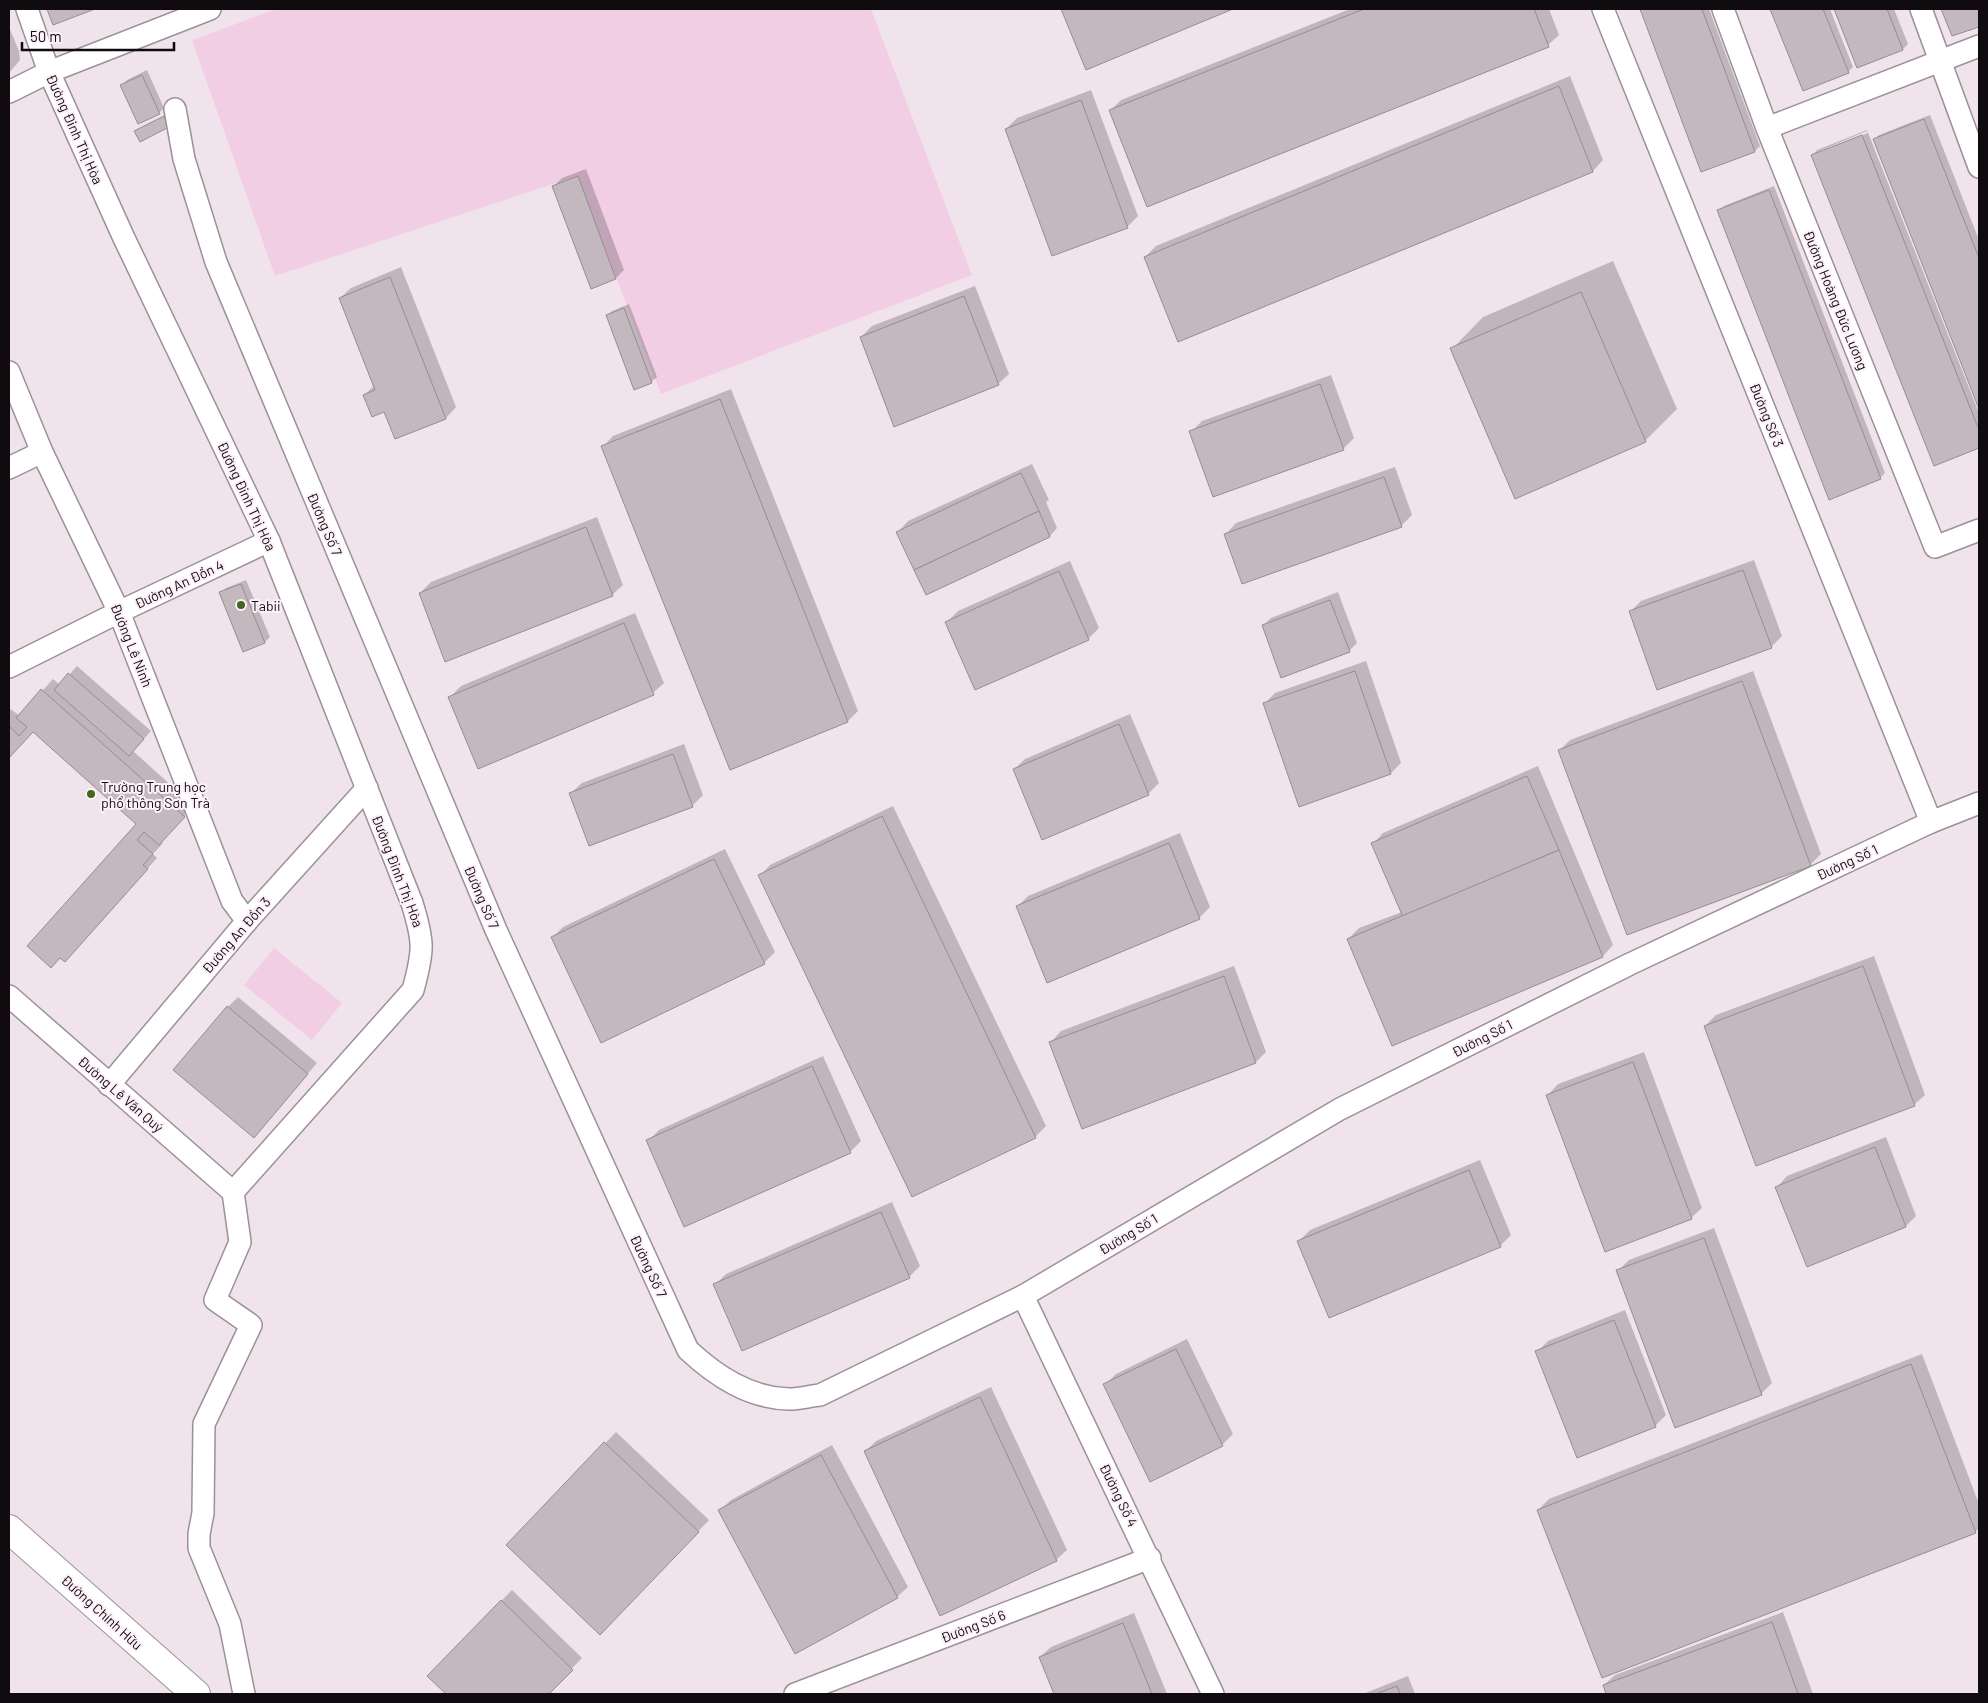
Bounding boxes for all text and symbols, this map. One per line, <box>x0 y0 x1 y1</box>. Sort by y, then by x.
scale bar <box>22 20 175 52</box>
text: 50 m <box>30 27 62 45</box>
street label: Đường Đinh Thị Hòa <box>43 71 107 187</box>
street label: Đường Hoàng Đức Lương <box>1800 228 1872 372</box>
street label: Đường Số 3 <box>1746 380 1788 450</box>
street label: Đường Đinh Thị Hòa <box>214 438 280 554</box>
street label: Đường Số 7 <box>304 490 346 559</box>
street label: Đường An Đồn 4 <box>132 556 226 612</box>
place label: Tabii <box>251 597 281 614</box>
marker: Tabii <box>235 599 247 611</box>
street label: Đường Lê Ninh <box>108 601 156 689</box>
place label: Trường Trung học phổ thông Sơn Trà <box>101 778 210 811</box>
marker: Trường Trung học phổ thông Sơn Trà <box>85 788 97 800</box>
street label: Đường Đinh Thị Hòa <box>369 812 427 930</box>
street label: Đường Số 1 <box>1814 840 1880 884</box>
street label: Đường Số 7 <box>461 863 503 932</box>
street label: Đường An Đồn 3 <box>198 893 274 977</box>
street label: Đường Số 1 <box>1449 1016 1515 1060</box>
street label: Đường Lê Văn Quý <box>75 1052 168 1136</box>
street label: Đường Số 1 <box>1095 1210 1161 1258</box>
street label: Đường Số 7 <box>627 1232 671 1300</box>
street label: Đường Số 4 <box>1096 1461 1142 1529</box>
street label: Đường Chính Hữu <box>58 1571 146 1653</box>
street label: Đường Số 6 <box>938 1606 1008 1646</box>

